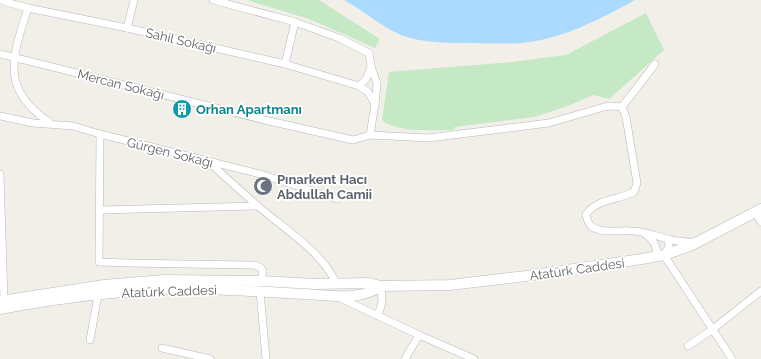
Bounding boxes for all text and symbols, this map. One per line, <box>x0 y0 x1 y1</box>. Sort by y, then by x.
street label: Sahil Sokağı <box>144 25 218 56</box>
street label: Mercan Sokağı <box>76 66 166 103</box>
building icon: Orhan Apartmanı <box>171 98 193 120</box>
place label: Orhan Apartmanı <box>196 102 302 117</box>
street label: Gürgen Sokağı <box>125 135 215 170</box>
place label: Pınarkent Hacı Abdullah Camii <box>277 172 372 202</box>
mosque icon: Pınarkent Hacı Abdullah Camii <box>252 175 274 197</box>
street label: Atatürk Caddesi <box>529 255 625 284</box>
street label: Atatürk Caddesi <box>121 282 217 301</box>

